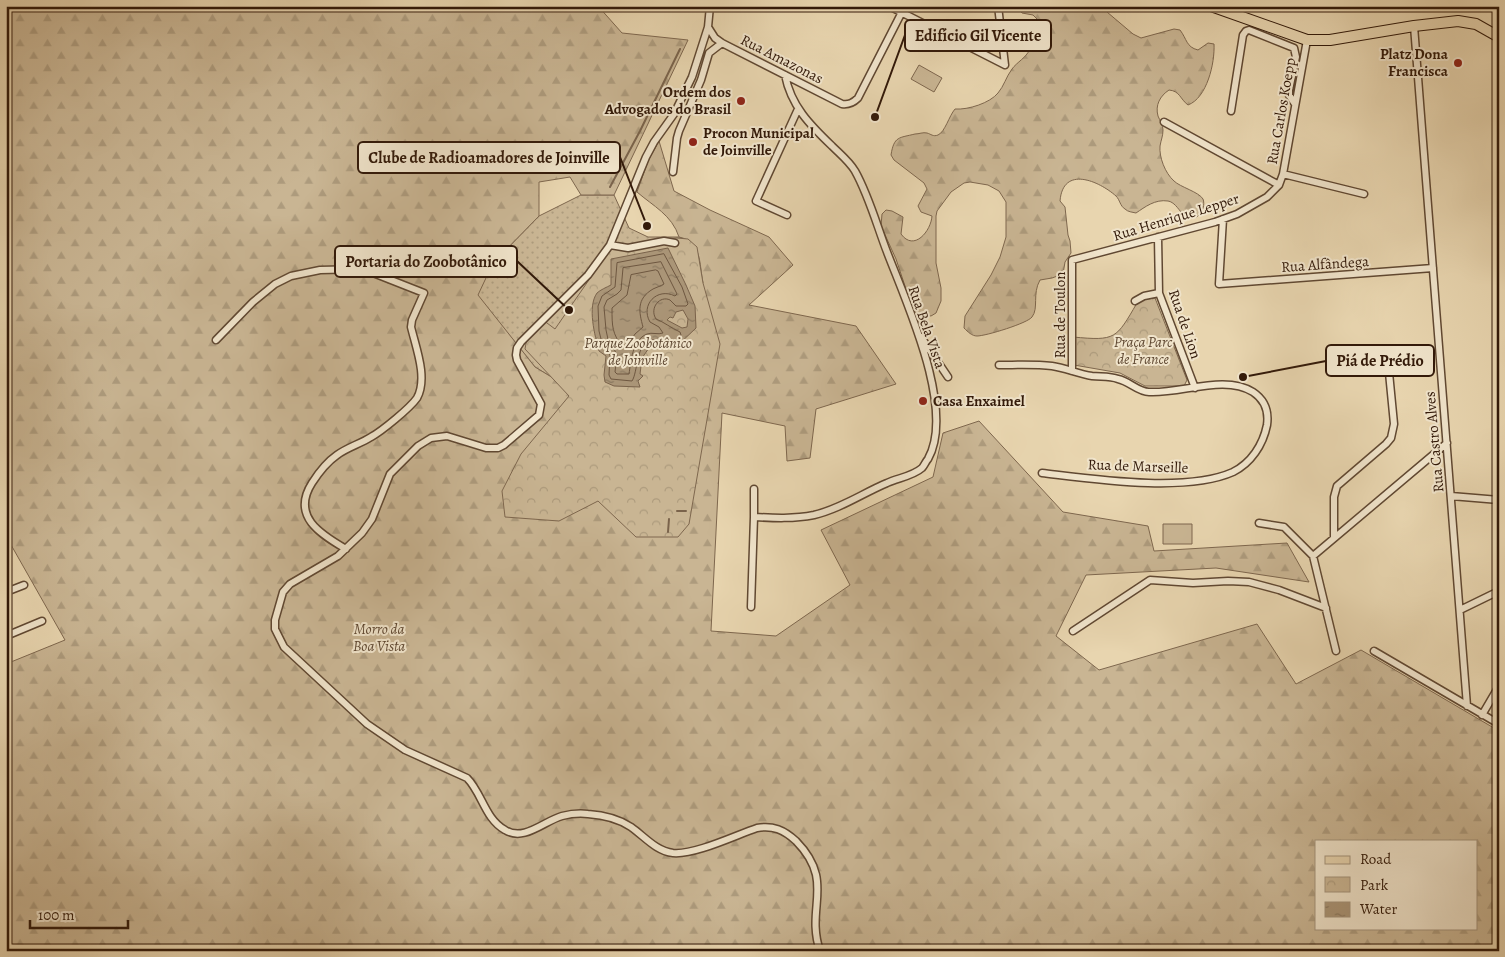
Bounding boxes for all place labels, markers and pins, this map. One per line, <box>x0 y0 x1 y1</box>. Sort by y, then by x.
callout: Edifício Gil Vicente <box>905 20 1051 51</box>
place label: Platz Dona Francisca <box>1380 44 1449 81</box>
marker: Platz Dona Francisca <box>1452 57 1464 69</box>
place label: Ordem dos Advogados do Brasil <box>604 82 731 119</box>
marker: Ordem dos Advogados do Brasil <box>735 95 747 107</box>
place label: Procon Municipal de Joinville <box>703 123 814 160</box>
marker: Procon Municipal de Joinville <box>687 136 699 148</box>
callout: Clube de Radioamadores de Joinville <box>358 142 620 173</box>
callout: Portaria do Zoobotânico <box>335 246 517 277</box>
callout: Piá de Prédio <box>1326 345 1434 376</box>
place label: Casa Enxaimel <box>933 391 1025 411</box>
marker: Casa Enxaimel <box>917 395 929 407</box>

